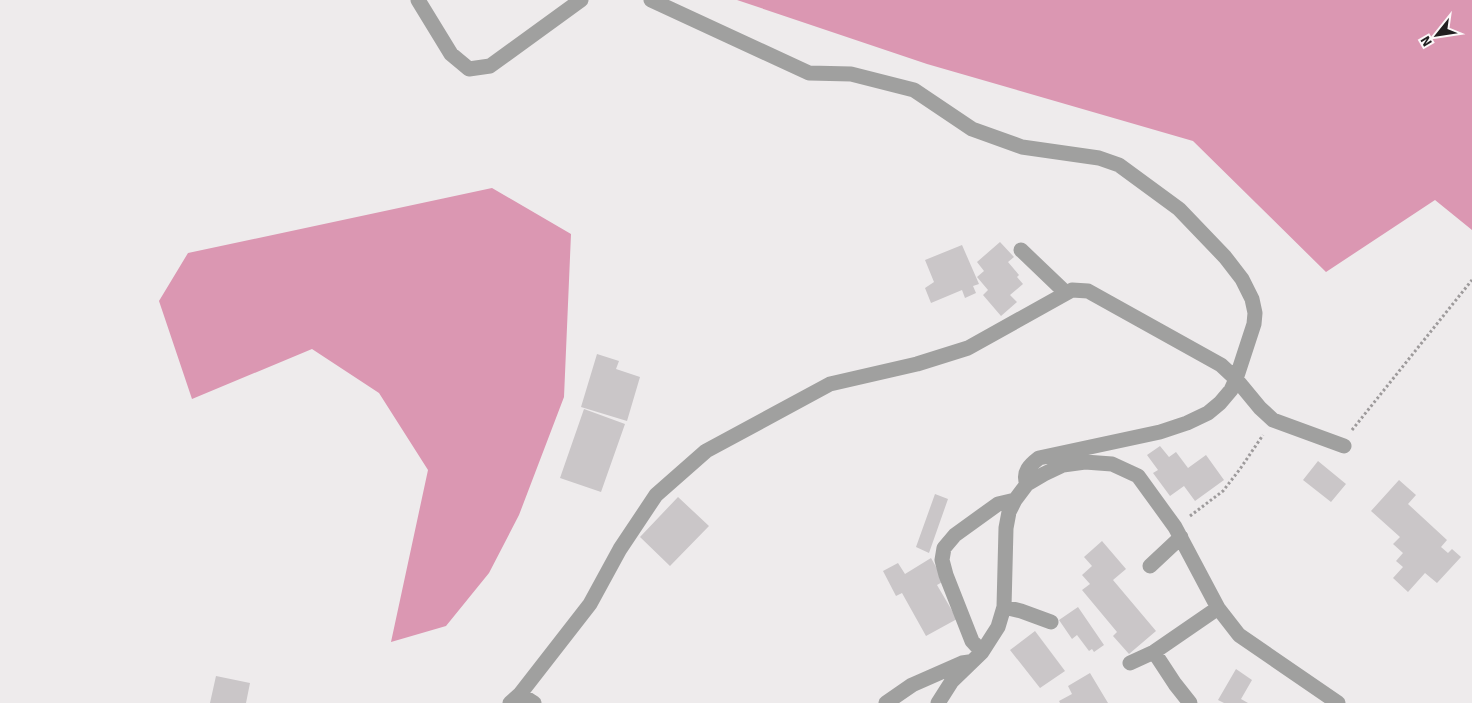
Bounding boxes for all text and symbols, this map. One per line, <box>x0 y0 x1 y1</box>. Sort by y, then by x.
north arrow <box>1412 10 1462 60</box>
text: N <box>1416 32 1438 50</box>

